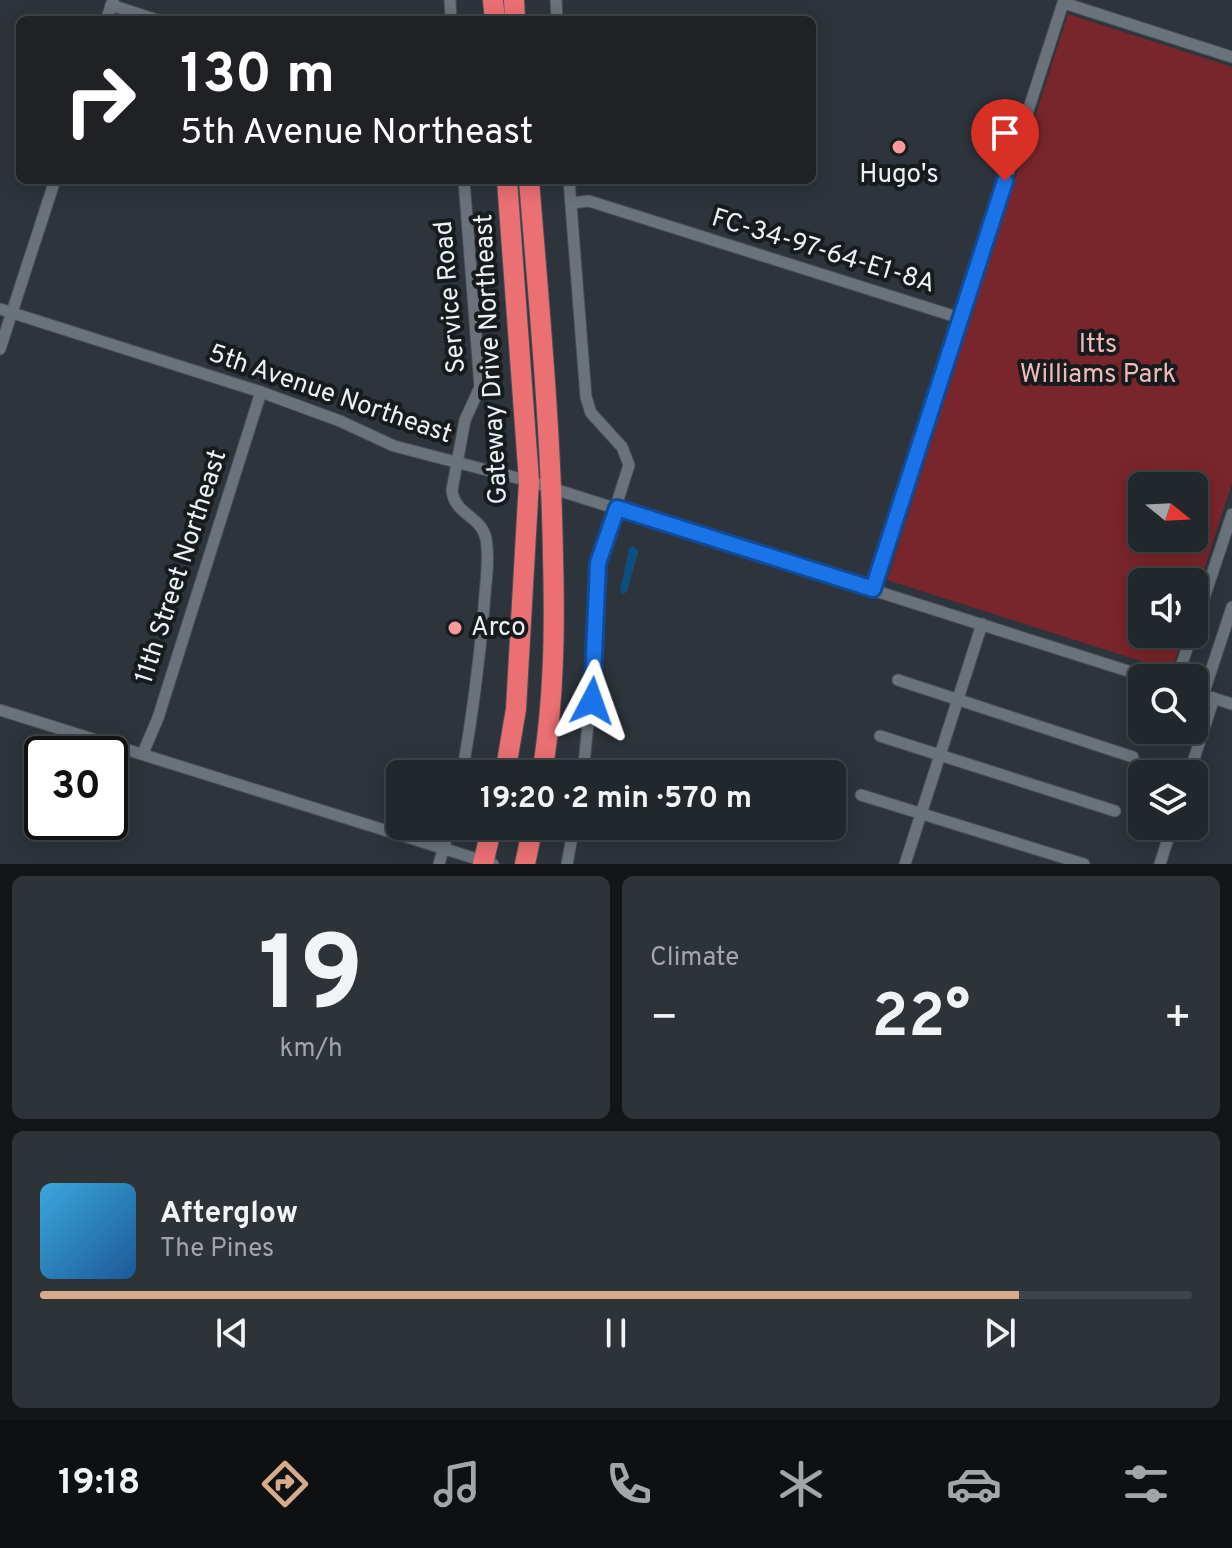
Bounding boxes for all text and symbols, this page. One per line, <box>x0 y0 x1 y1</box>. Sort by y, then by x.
text: 130 m <box>180 42 335 112</box>
icon: right <box>48 48 152 152</box>
pin <box>971 99 1039 181</box>
text: 5th Avenue Northeast <box>180 111 533 157</box>
icon: arrive <box>983 111 1027 155</box>
marker: Hugo's <box>890 138 908 156</box>
place label: Hugo's <box>859 159 939 192</box>
street label: FC-34-97-64-E1-8A <box>707 202 939 302</box>
street label: Gateway Drive Northeast <box>468 213 516 505</box>
street label: Service Road <box>428 219 474 375</box>
park label: Itts Williams Park <box>1020 329 1176 392</box>
street label: 5th Avenue Northeast <box>204 338 456 452</box>
street label: 11th Street Northeast <box>129 446 235 688</box>
north arrow <box>1128 472 1208 552</box>
map controls <box>1128 472 1208 840</box>
button: sound <box>1128 568 1208 648</box>
place label: Arco <box>471 612 526 645</box>
marker: Arco <box>446 619 464 637</box>
position arrow <box>550 659 634 743</box>
button: search <box>1128 664 1208 744</box>
speed limit sign: 30 <box>24 736 128 840</box>
button: layers <box>1128 760 1208 840</box>
text: 19:20 · 2 min · 570 m <box>480 781 752 818</box>
text: 19 <box>258 915 364 1047</box>
text: Climate <box>650 942 739 975</box>
text: 22° <box>872 982 970 1058</box>
text: − <box>650 992 678 1048</box>
text: + <box>1164 992 1192 1048</box>
text: km/h <box>279 1033 343 1066</box>
text: Afterglow <box>160 1196 298 1233</box>
text: The Pines <box>160 1233 274 1266</box>
icon: previous <box>210 1311 254 1355</box>
icon: pause <box>594 1311 638 1355</box>
icon: next <box>978 1311 1022 1355</box>
icon: directions <box>257 1456 313 1512</box>
icon: music <box>429 1456 485 1512</box>
icon: phone <box>601 1456 657 1512</box>
icon: climate <box>773 1456 829 1512</box>
icon: car <box>946 1456 1002 1512</box>
icon: filters <box>1118 1456 1174 1512</box>
text: 19:18 <box>58 1461 140 1507</box>

